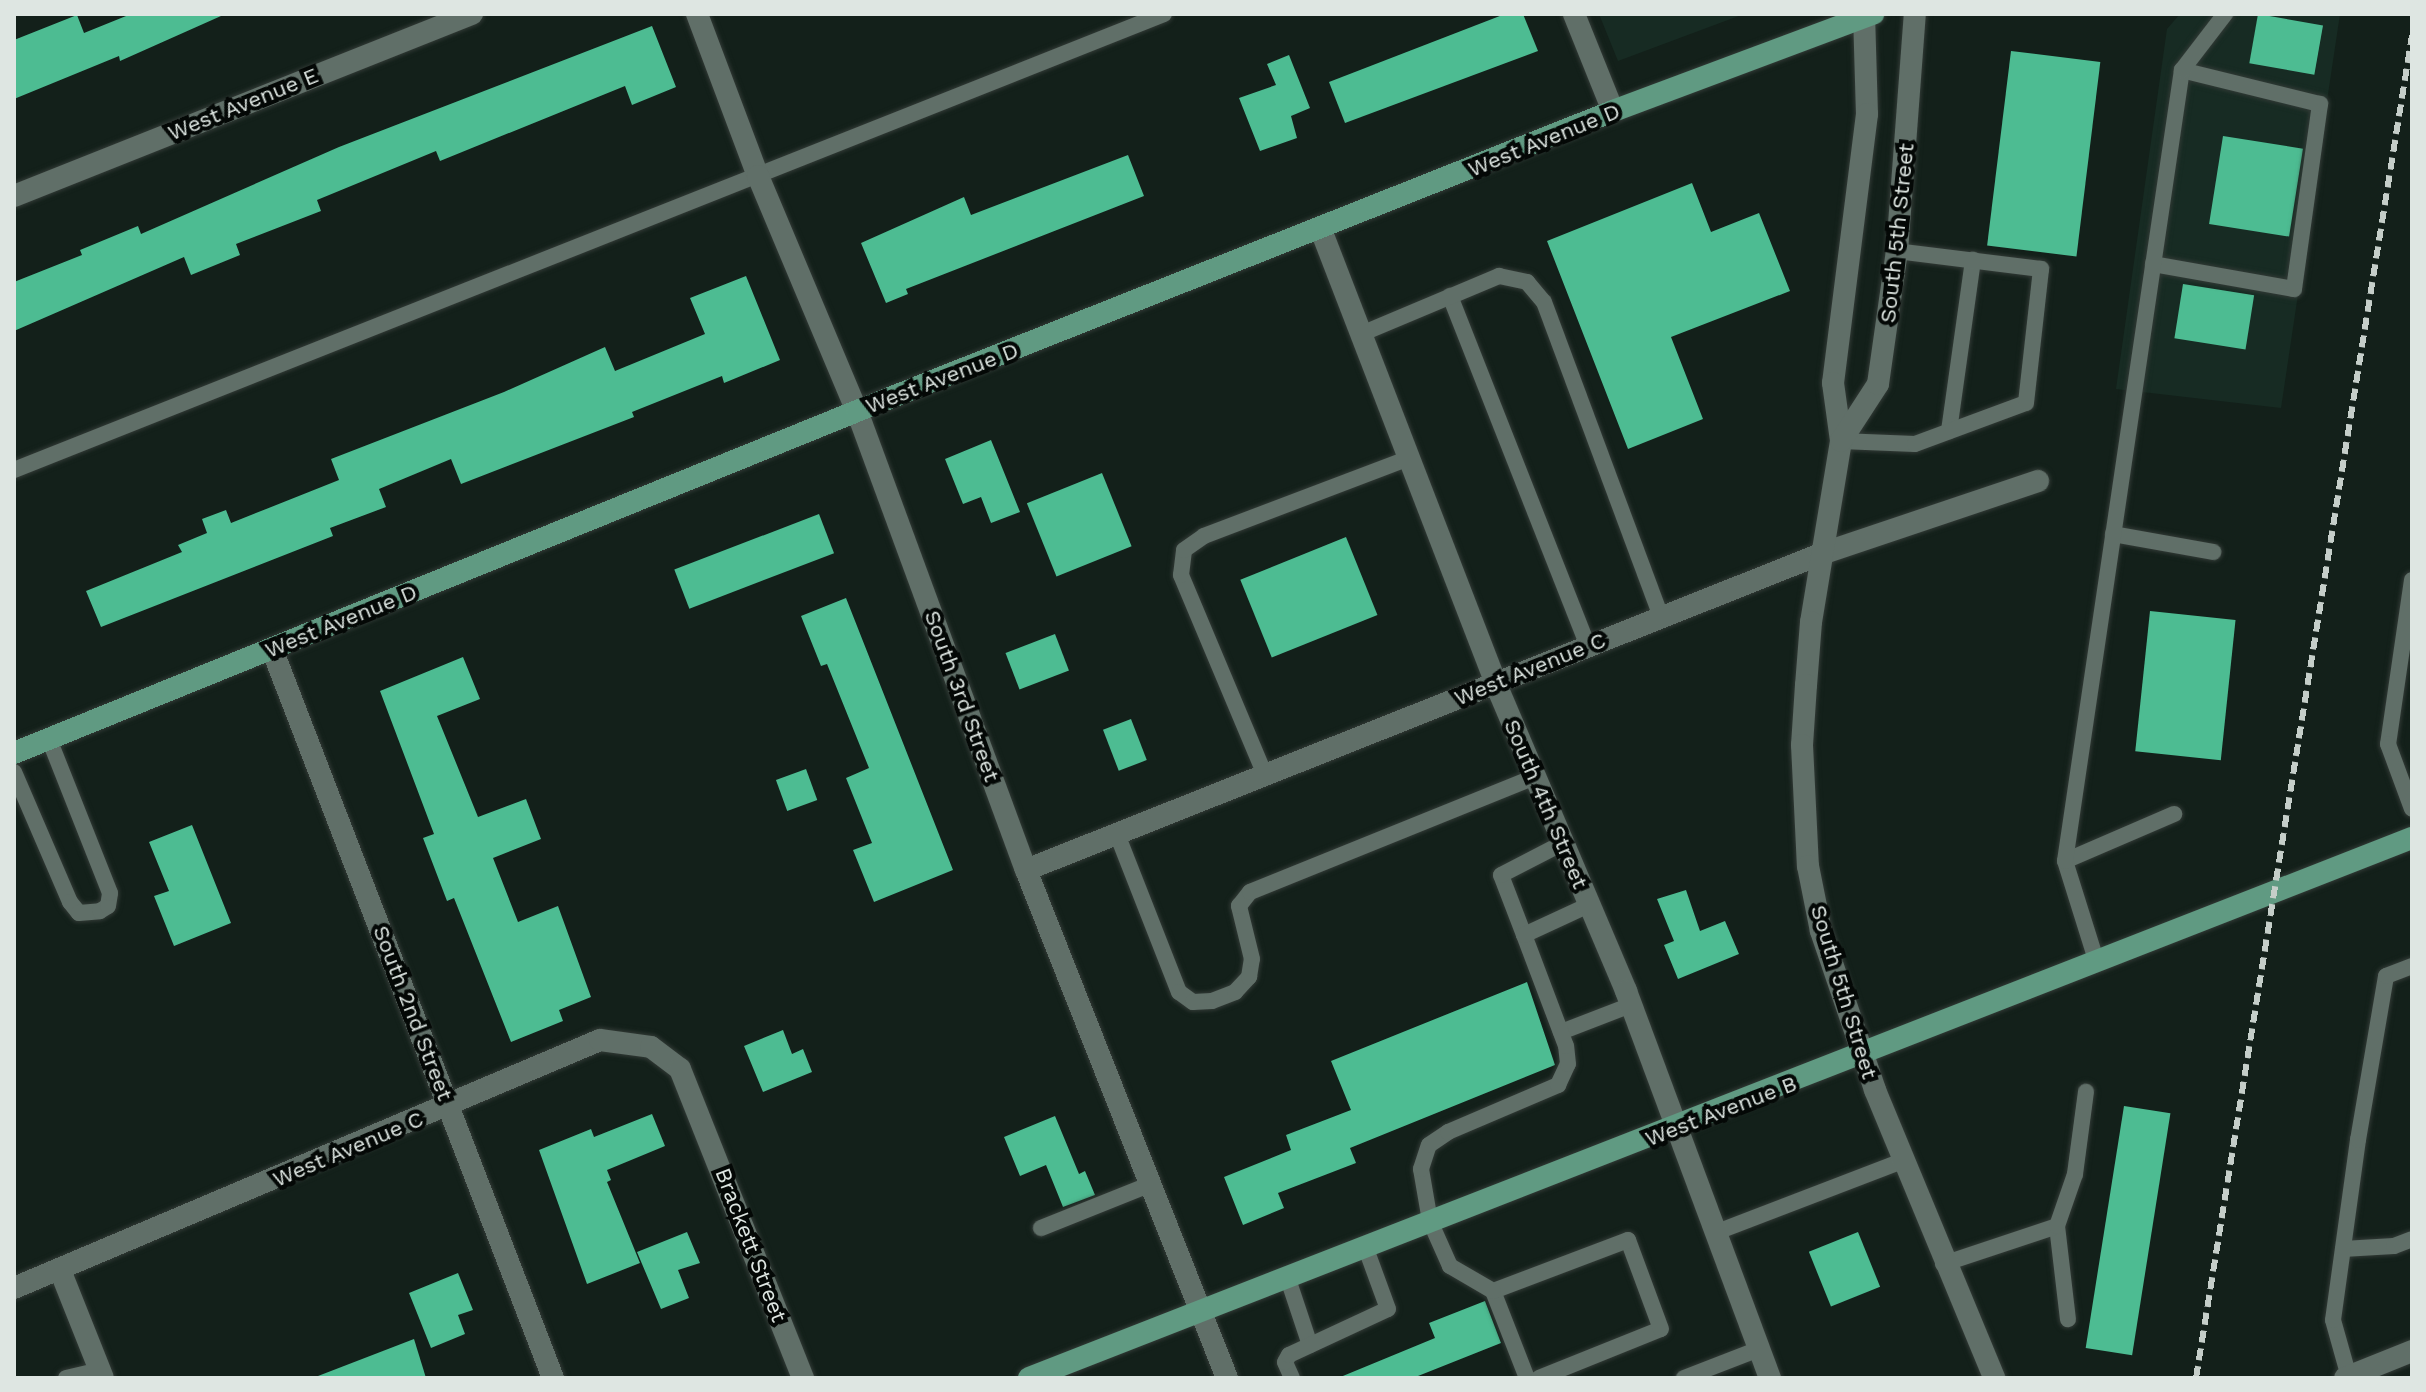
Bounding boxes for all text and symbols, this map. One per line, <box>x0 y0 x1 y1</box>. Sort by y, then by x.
street label: West Avenue E <box>164 62 322 146</box>
street label: West Avenue D <box>1464 97 1624 183</box>
street label: South 5th Street <box>1874 142 1920 324</box>
street label: West Avenue D <box>861 337 1023 419</box>
street label: West Avenue D <box>261 578 421 664</box>
street label: South 3rd Street <box>919 607 1005 785</box>
street label: West Avenue C <box>1450 626 1610 712</box>
street label: South 4th Street <box>1498 715 1594 893</box>
street label: South 5th Street <box>1805 902 1883 1082</box>
street label: South 2nd Street <box>367 922 459 1104</box>
street label: West Avenue B <box>1641 1070 1801 1152</box>
street label: West Avenue C <box>268 1105 428 1193</box>
street label: Brackett Street <box>709 1164 793 1326</box>

